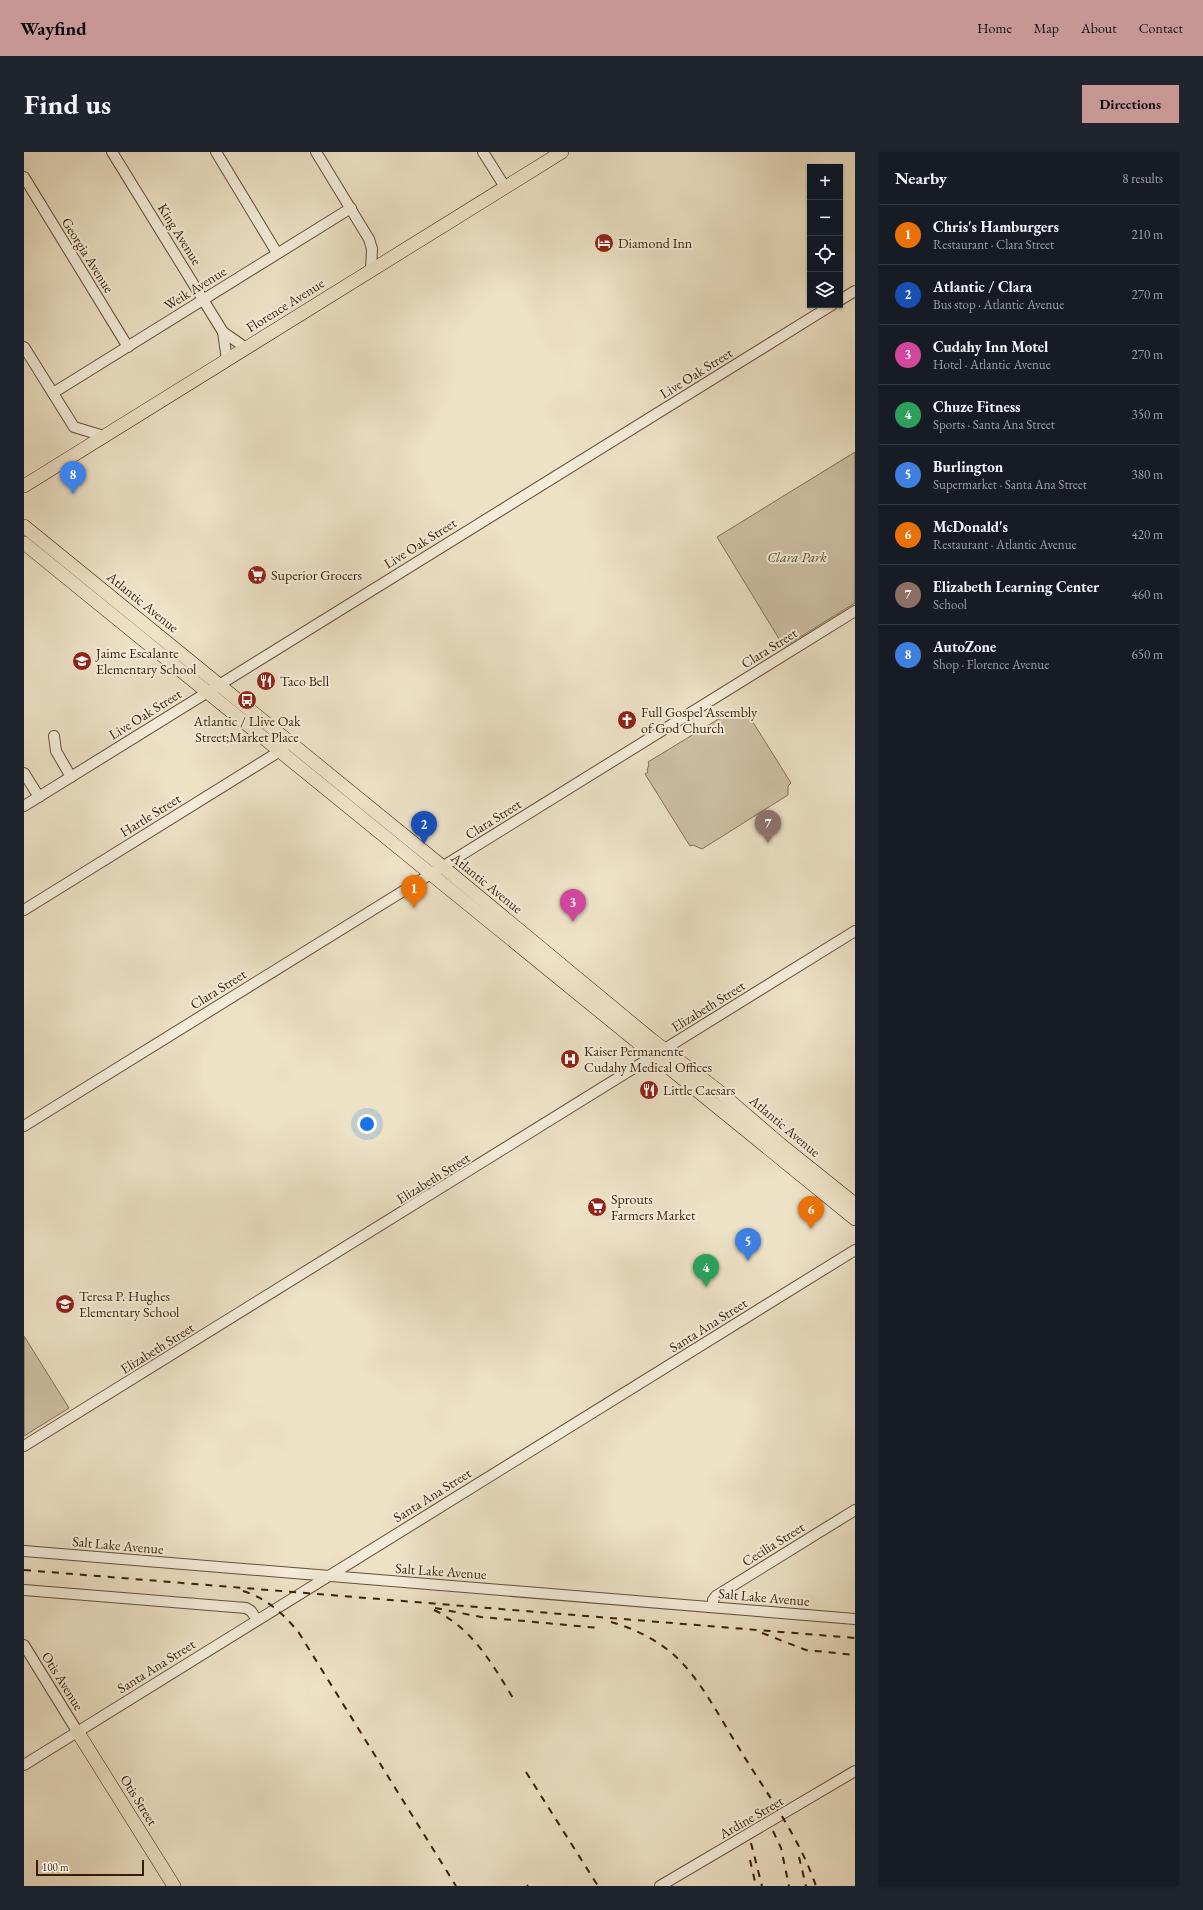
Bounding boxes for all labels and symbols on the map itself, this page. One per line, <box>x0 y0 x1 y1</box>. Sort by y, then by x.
street label: King Avenue <box>154 200 206 269</box>
street label: Georgia Avenue <box>58 214 118 296</box>
hotel icon: Diamond Inn <box>593 232 615 254</box>
place label: Diamond Inn <box>618 234 693 252</box>
street label: Weik Avenue <box>161 262 230 314</box>
street label: Florence Avenue <box>243 274 328 336</box>
street label: Live Oak Street <box>656 343 736 402</box>
pin: 8 <box>60 461 86 494</box>
street label: Live Oak Street <box>380 513 460 572</box>
park label: Clara Park <box>767 548 827 566</box>
supermarket icon: Superior Grocers <box>246 564 268 586</box>
place label: Superior Grocers <box>271 566 362 584</box>
street label: Atlantic Avenue <box>103 567 183 637</box>
street label: Clara Street <box>738 623 801 672</box>
place label: Jaime Escalante Elementary School <box>95 644 197 678</box>
school or university icon: Jaime Escalante Elementary School <box>71 650 93 672</box>
restaurant icon: Taco Bell <box>255 670 277 692</box>
place label: Taco Bell <box>280 672 330 690</box>
street label: Live Oak Street <box>105 684 185 743</box>
bus stop icon: Atlantic / Llive Oak Street;Market Place <box>236 689 258 711</box>
place label: Full Gospel Assembly of God Church <box>641 703 758 737</box>
church icon: Full Gospel Assembly of God Church <box>616 709 638 731</box>
place label: Atlantic / Llive Oak Street;Market Place <box>193 712 301 746</box>
street label: Hartle Street <box>116 789 184 841</box>
street label: Clara Street <box>462 794 525 843</box>
pin: 7 <box>755 810 781 843</box>
pin: 2 <box>411 811 437 844</box>
street label: Atlantic Avenue <box>447 848 527 918</box>
pin: 1 <box>401 875 427 908</box>
pin: 3 <box>560 889 586 922</box>
street label: Clara Street <box>187 964 250 1013</box>
street label: Elizabeth Street <box>668 976 749 1036</box>
place label: Kaiser Permanente Cudahy Medical Offices <box>584 1042 712 1076</box>
hospital icon: Kaiser Permanente Cudahy Medical Offices <box>559 1048 581 1070</box>
restaurant icon: Little Caesars <box>638 1079 660 1101</box>
place label: Little Caesars <box>663 1081 736 1099</box>
street label: Atlantic Avenue <box>745 1091 824 1161</box>
your location <box>357 1114 377 1134</box>
street label: Elizabeth Street <box>393 1148 474 1208</box>
place label: Sprouts Farmers Market <box>611 1190 696 1224</box>
supermarket icon: Sprouts Farmers Market <box>586 1196 608 1218</box>
pin: 6 <box>798 1196 824 1229</box>
pin: 5 <box>735 1228 761 1261</box>
pin: 4 <box>693 1254 719 1287</box>
place label: Teresa P. Hughes Elementary School <box>79 1287 180 1321</box>
school or university icon: Teresa P. Hughes Elementary School <box>54 1293 76 1315</box>
street label: Santa Ana Street <box>666 1294 751 1356</box>
street label: Elizabeth Street <box>117 1318 198 1378</box>
street label: Santa Ana Street <box>390 1464 475 1526</box>
street label: Cecilia Street <box>738 1517 808 1570</box>
street label: Salt Lake Avenue <box>72 1532 165 1558</box>
street label: Salt Lake Avenue <box>395 1559 488 1583</box>
street label: Salt Lake Avenue <box>718 1584 811 1610</box>
street label: Santa Ana Street <box>114 1635 199 1697</box>
street label: Otis Avenue <box>38 1648 88 1714</box>
street label: Otis Street <box>116 1771 162 1829</box>
street label: Ardine Street <box>715 1791 787 1843</box>
scale bar <box>36 1858 144 1877</box>

